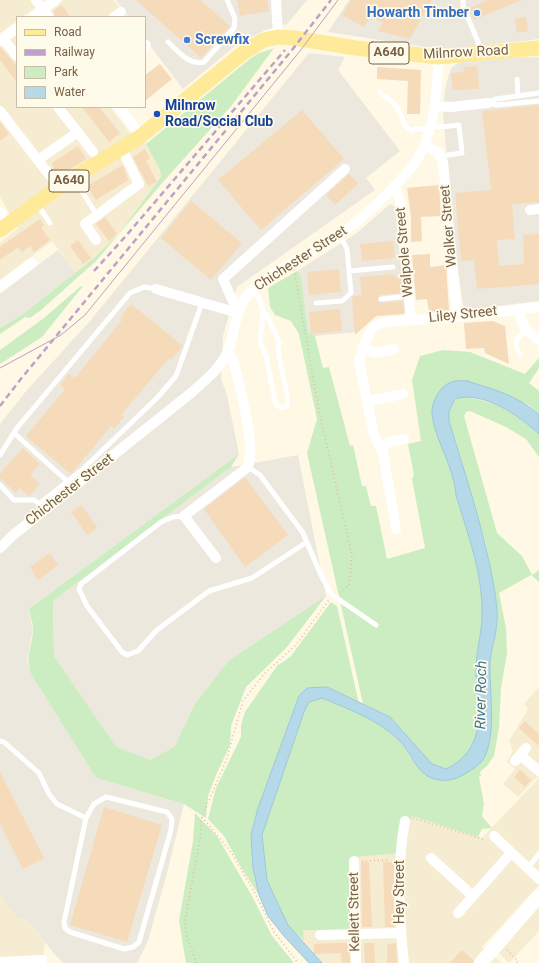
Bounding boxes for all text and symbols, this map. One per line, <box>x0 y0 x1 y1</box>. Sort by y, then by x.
place label: Howarth Timber <box>367 5 469 21</box>
marker: Howarth Timber <box>472 8 482 18</box>
legend <box>16 16 146 108</box>
text: Road <box>54 25 82 39</box>
place label: Screwfix <box>195 32 249 48</box>
marker: Screwfix <box>182 35 192 45</box>
road number: A640 <box>369 42 409 64</box>
street label: Milnrow Road <box>423 42 509 64</box>
text: Railway <box>54 45 95 59</box>
text: Park <box>54 65 78 79</box>
text: Water <box>54 85 85 99</box>
place label: Milnrow Road/Social Club <box>165 98 273 130</box>
marker: Milnrow Road/Social Club <box>152 109 162 119</box>
road number: A640 <box>49 170 89 192</box>
street label: Walker Street <box>437 184 461 268</box>
street label: Walpole Street <box>393 206 417 298</box>
street label: Chichester Street <box>252 223 350 295</box>
street label: Liley Street <box>428 303 498 327</box>
street label: Chichester Street <box>23 450 117 530</box>
water label: River Roch <box>472 661 492 729</box>
street label: Hey Street <box>392 860 408 924</box>
street label: Kellett Street <box>346 872 364 952</box>

